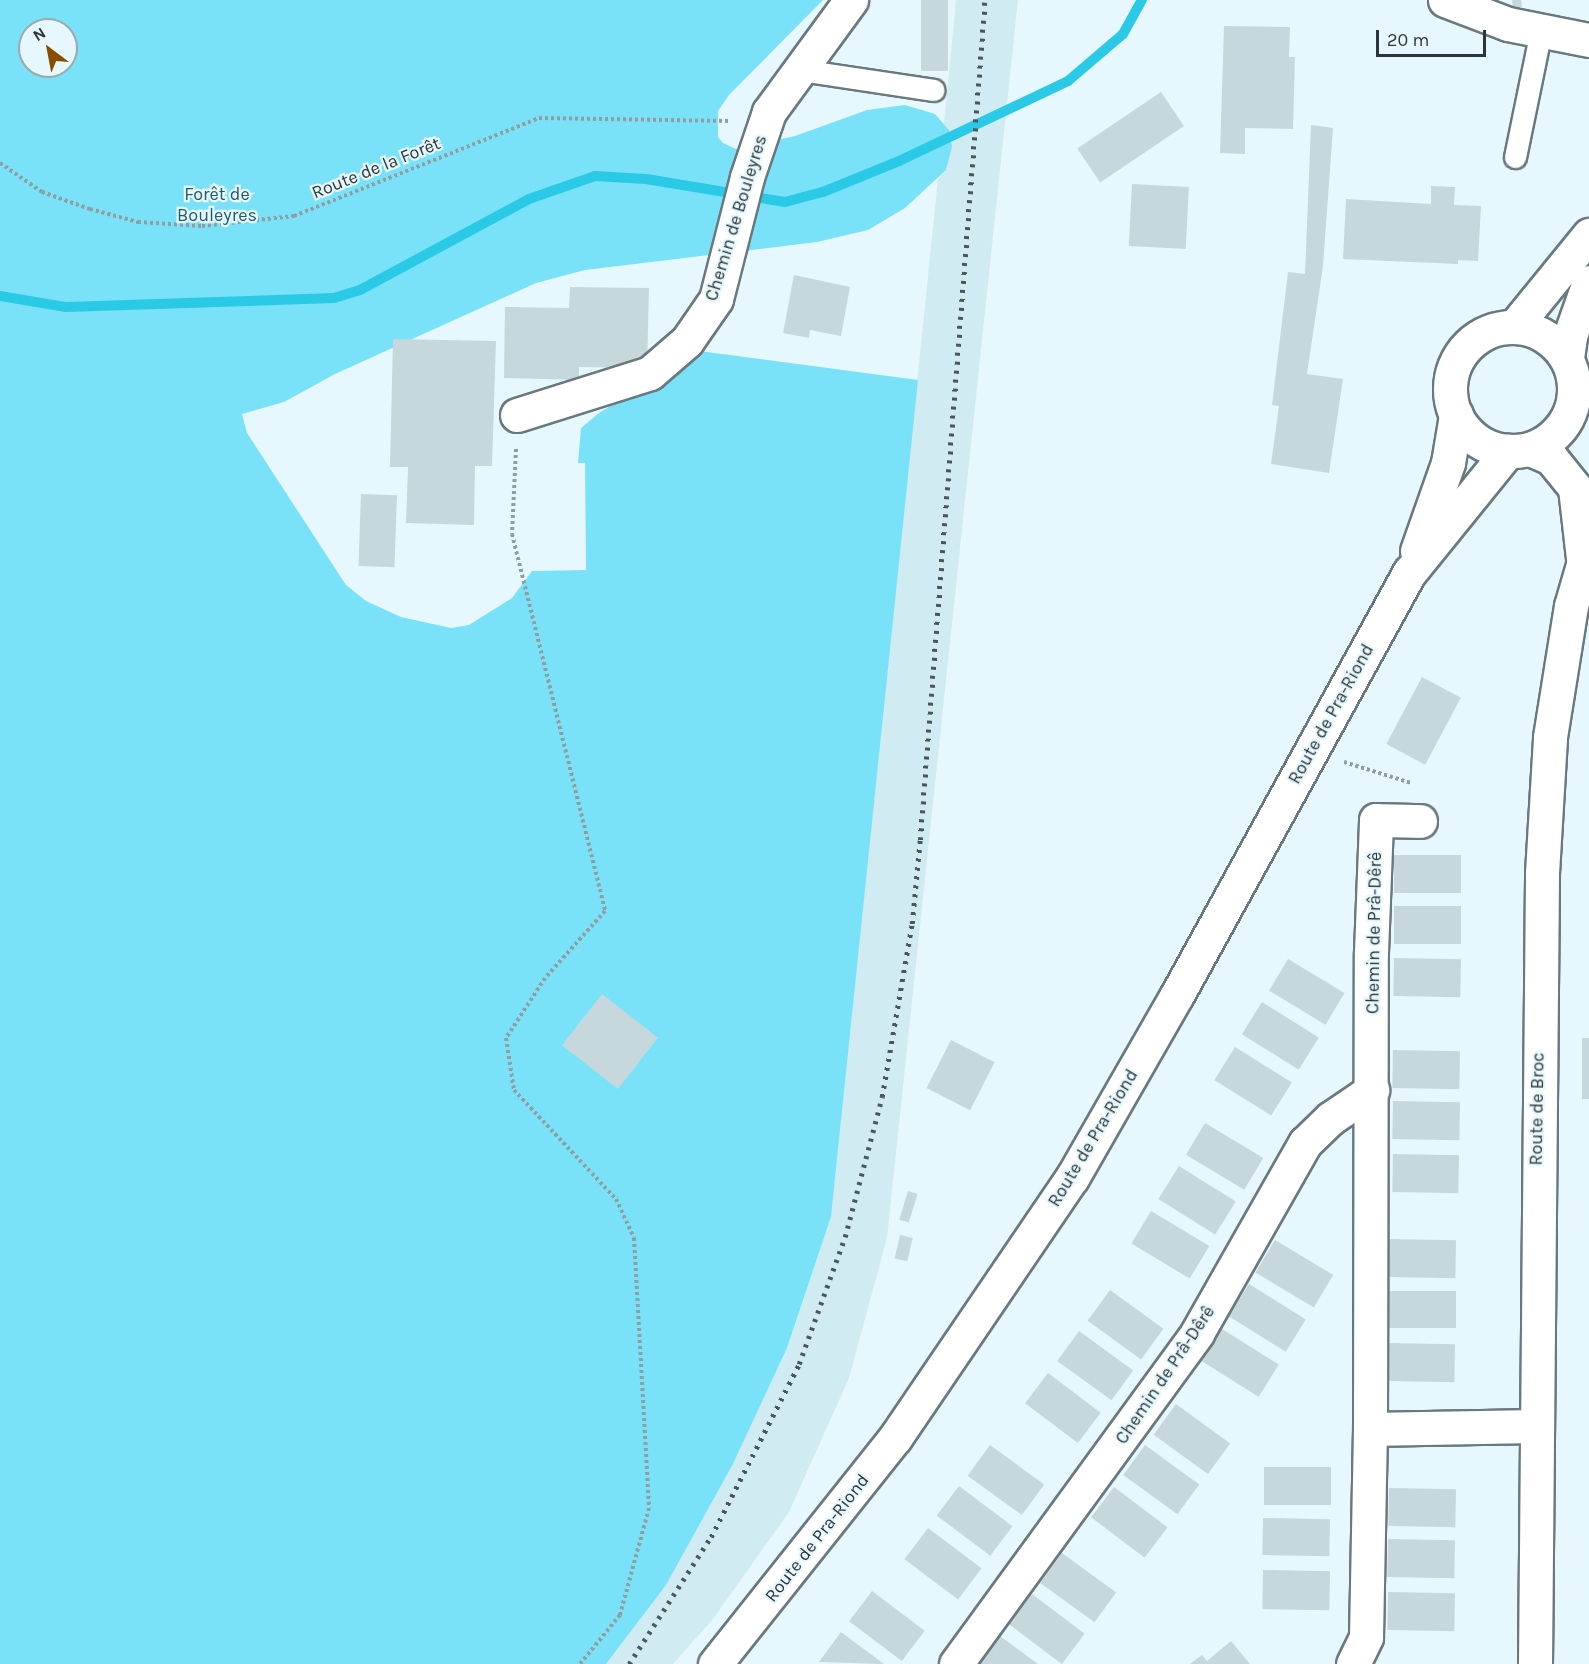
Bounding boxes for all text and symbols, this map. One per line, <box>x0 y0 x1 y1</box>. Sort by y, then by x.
north arrow <box>18 18 78 78</box>
scale bar <box>1379 18 1488 56</box>
text: N <box>29 23 49 45</box>
text: 20 m <box>1387 29 1429 51</box>
street label: Route de la Forêt <box>309 132 443 204</box>
street label: Chemin de Bouleyres <box>700 132 772 304</box>
park label: Forêt de Bouleyres <box>177 184 257 226</box>
street label: Route de Pra-Riond <box>1284 640 1378 788</box>
street label: Chemin de Prâ-Dêrê <box>1362 852 1386 1014</box>
street label: Route de Broc <box>1525 1052 1549 1166</box>
street label: Route de Pra-Riond <box>1043 1065 1143 1211</box>
street label: Chemin de Prâ-Dêrê <box>1111 1302 1219 1448</box>
street label: Route de Pra-Riond <box>760 1470 874 1606</box>

